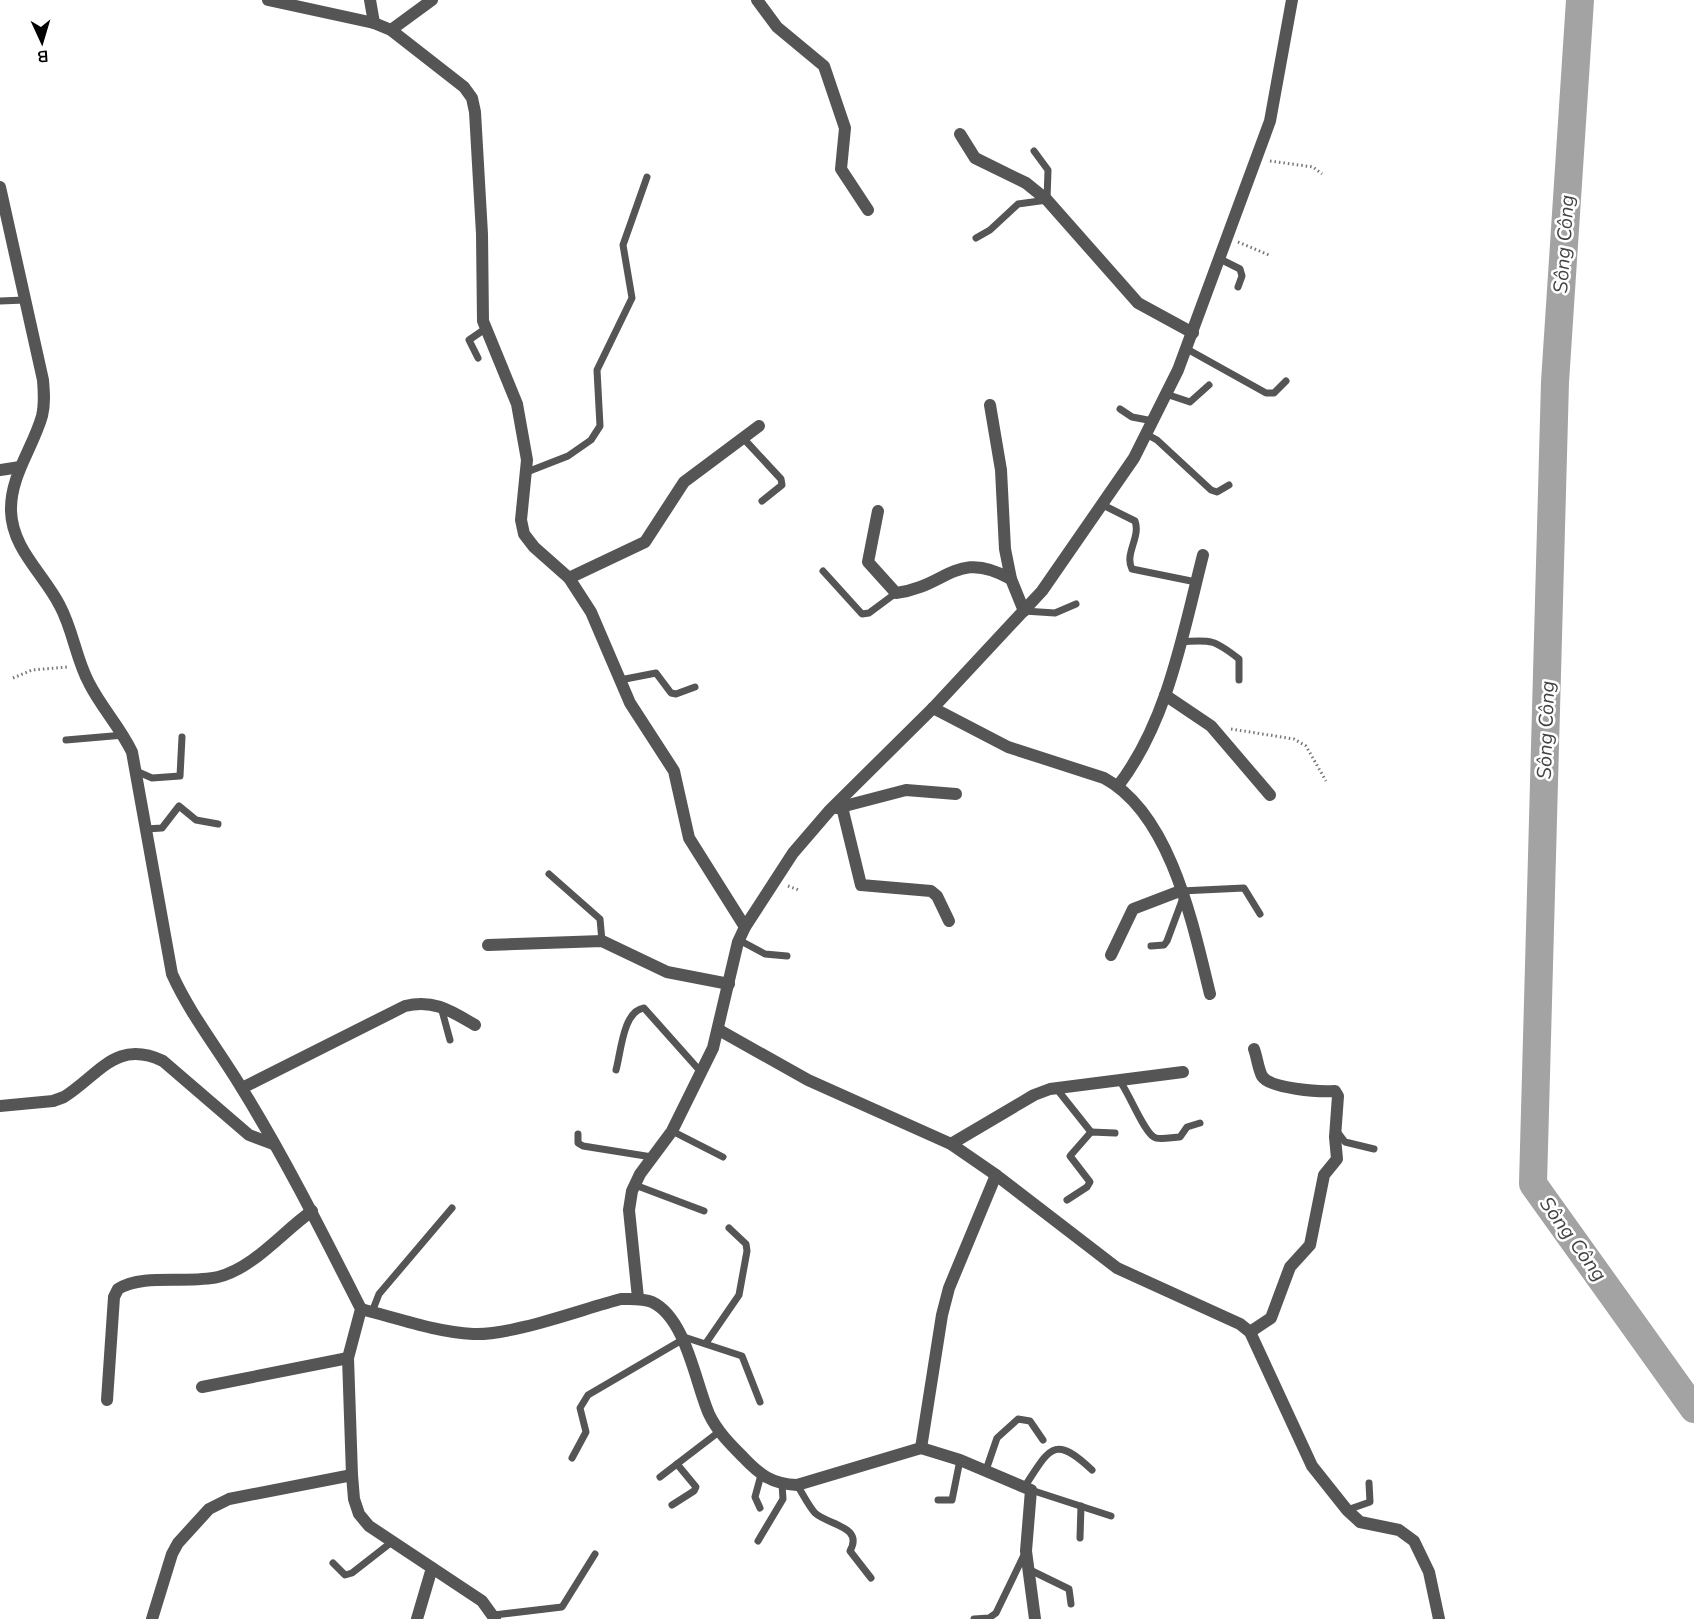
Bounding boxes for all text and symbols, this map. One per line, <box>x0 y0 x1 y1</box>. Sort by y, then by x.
north arrow <box>12 12 72 72</box>
text: B <box>37 45 49 67</box>
water label: Sông Công <box>1547 194 1581 294</box>
water label: Sông Công <box>1531 680 1561 780</box>
water label: Sông Công <box>1533 1191 1613 1287</box>

